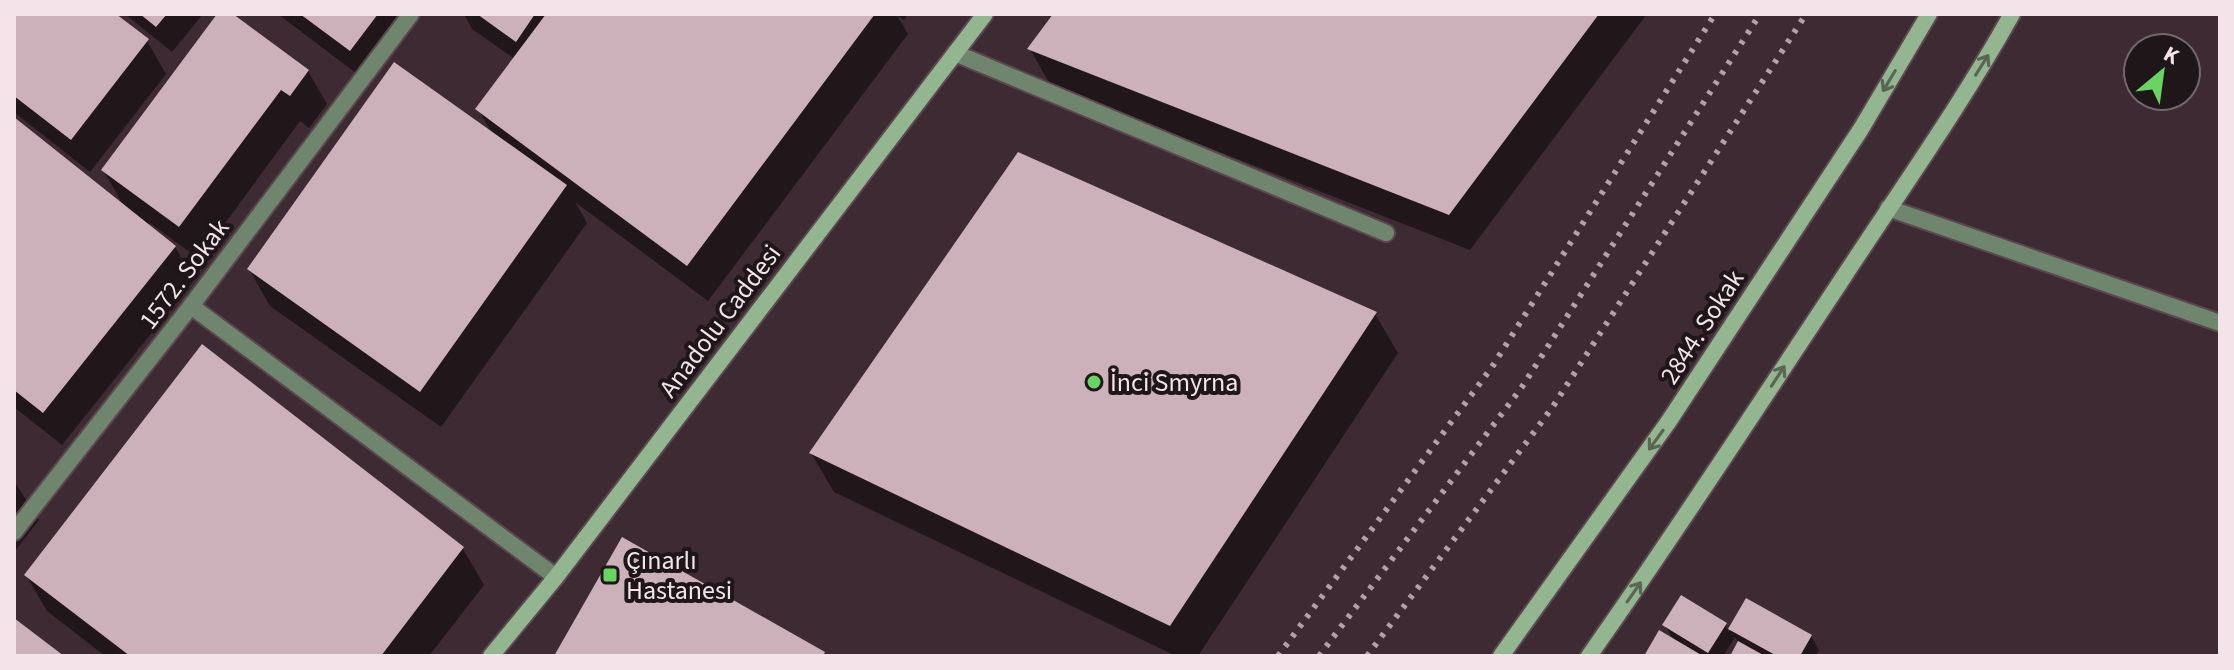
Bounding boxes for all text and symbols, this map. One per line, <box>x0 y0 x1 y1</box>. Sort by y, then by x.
north arrow <box>2122 32 2202 112</box>
text: K <box>2158 38 2185 73</box>
one-way arrow <box>1975 54 1991 77</box>
one-way arrow <box>1881 69 1897 92</box>
street label: 1572. Sokak <box>130 211 238 337</box>
street label: Anadolu Caddesi <box>650 237 790 405</box>
street label: 2844. Sokak <box>1651 262 1753 392</box>
place label: İnci Smyrna <box>1110 364 1238 401</box>
one-way arrow <box>1770 365 1786 387</box>
marker: İnci Smyrna <box>1085 373 1103 391</box>
one-way arrow <box>1648 428 1664 450</box>
place label: Çınarlı Hastanesi <box>626 542 732 609</box>
marker: Çınarlı Hastanesi <box>601 566 619 584</box>
one-way arrow <box>1626 582 1642 604</box>

